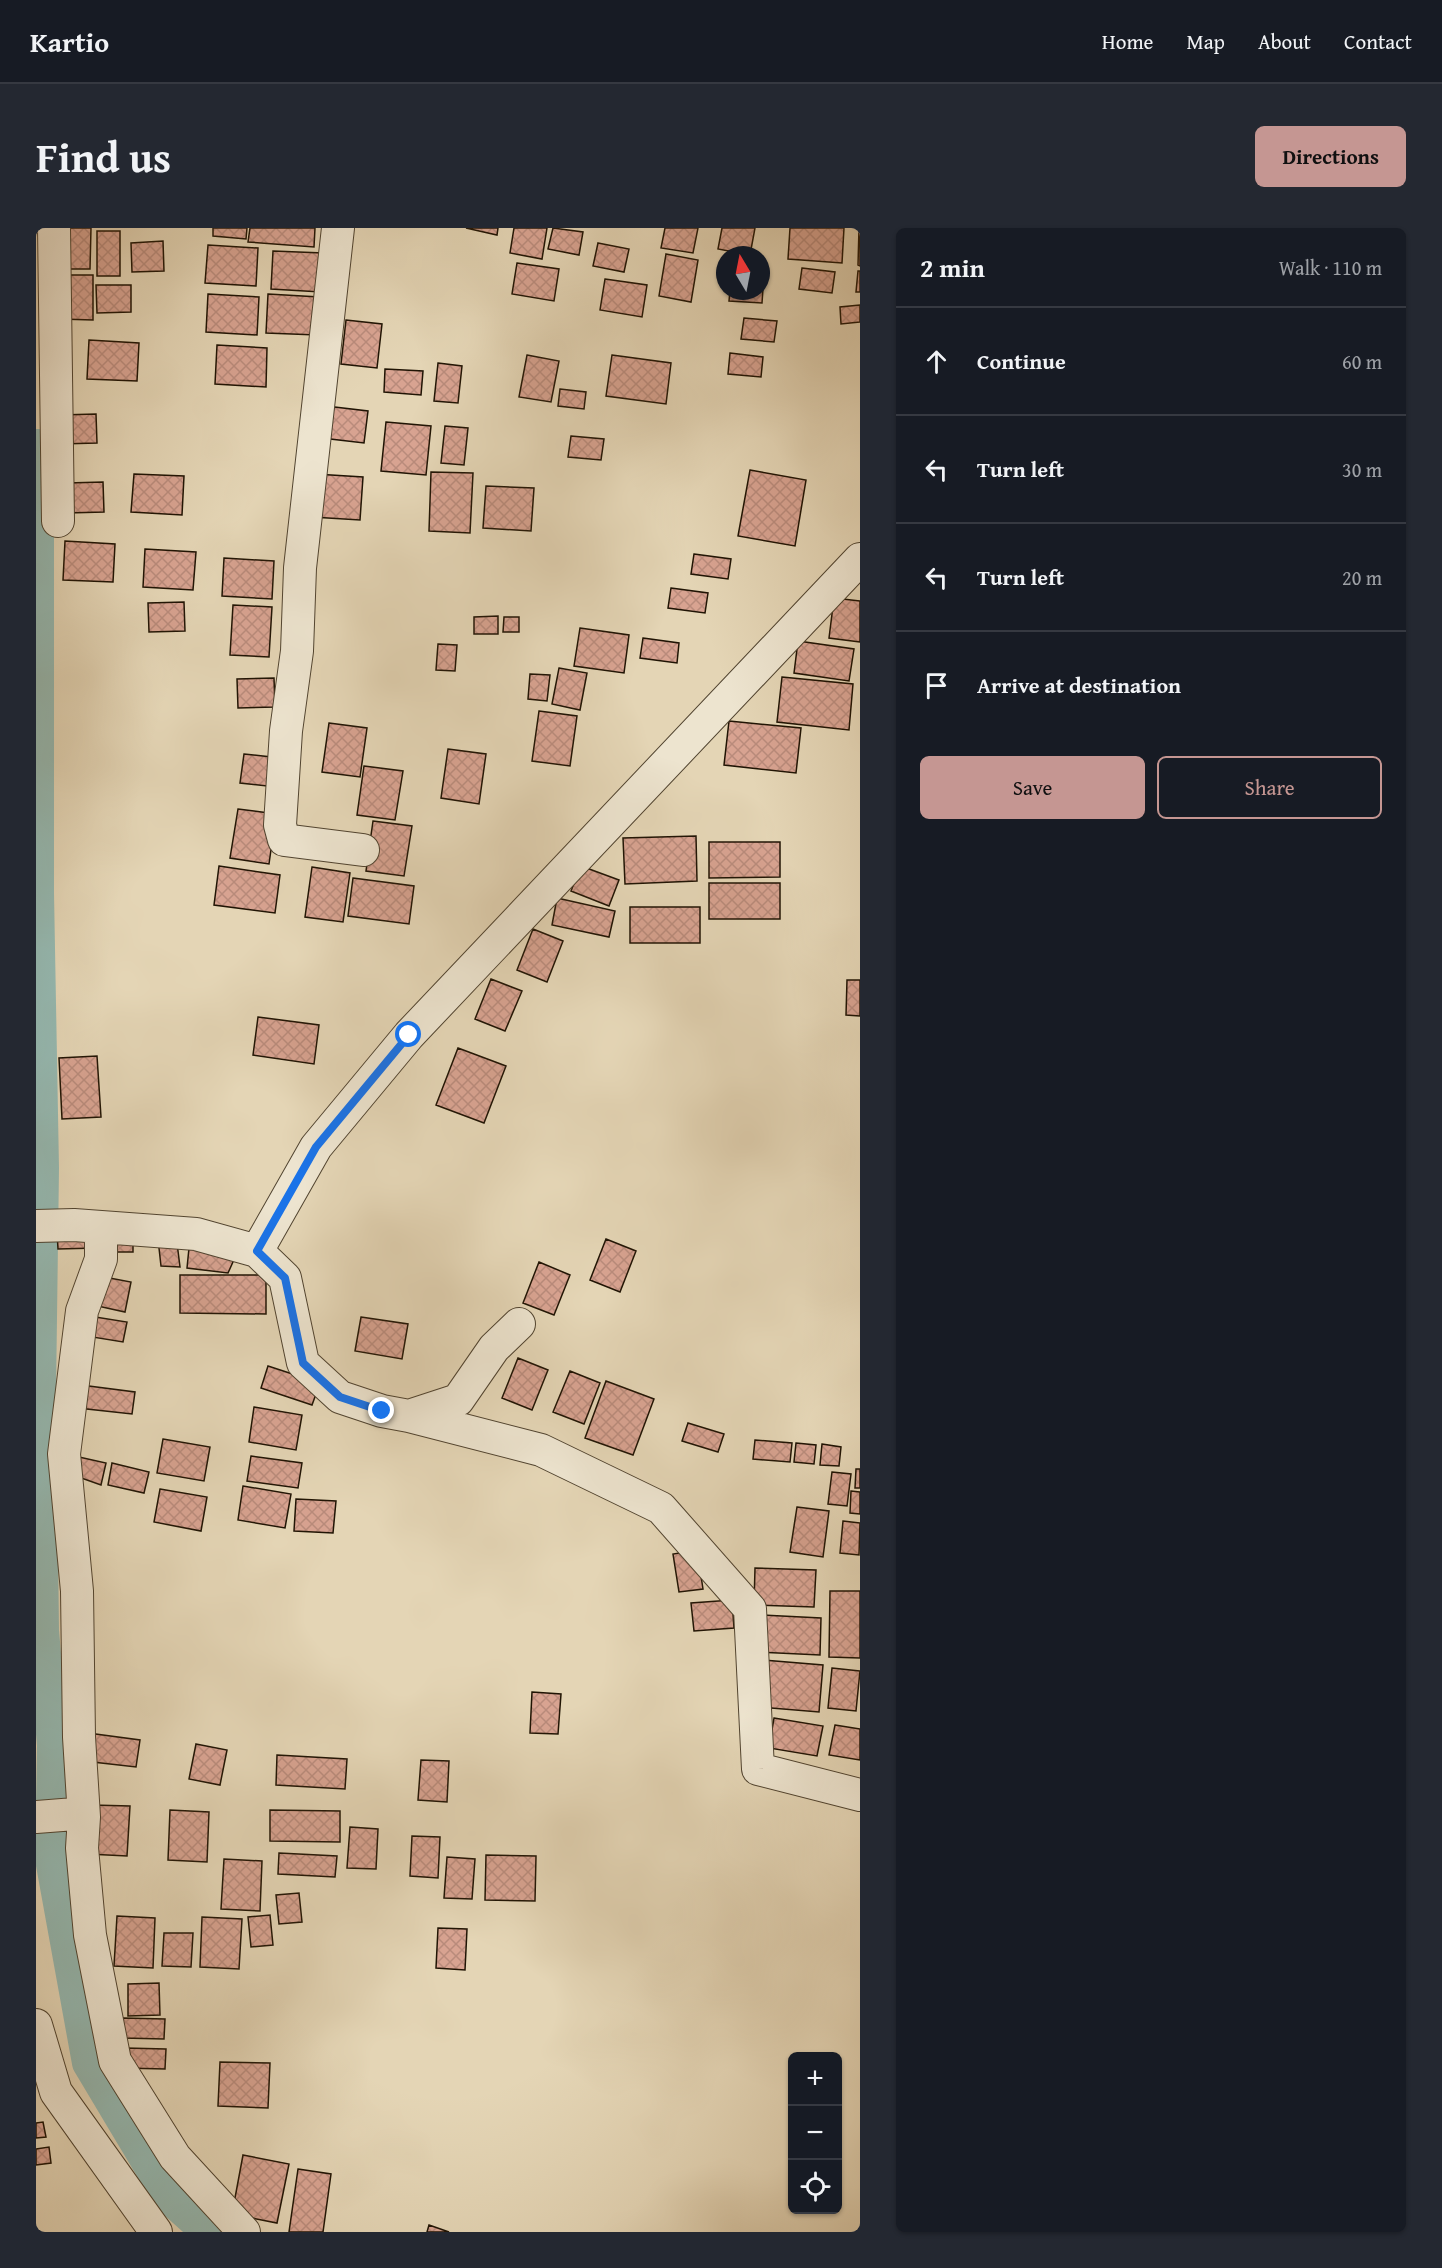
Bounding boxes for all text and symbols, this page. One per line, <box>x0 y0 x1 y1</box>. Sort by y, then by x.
text: Kartio <box>30 21 109 62</box>
text: Home <box>1102 26 1153 57</box>
text: Map <box>1186 26 1225 57</box>
text: About <box>1258 26 1311 57</box>
text: Contact <box>1344 26 1412 57</box>
text: Find us <box>36 126 171 187</box>
button: Directions <box>1255 126 1406 187</box>
north arrow <box>716 246 770 300</box>
text: 2 min <box>920 248 985 287</box>
text: Walk · 110 m <box>1279 253 1382 282</box>
icon: ahead <box>920 345 953 378</box>
text: Continue <box>977 345 1066 377</box>
text: 60 m <box>1342 347 1382 376</box>
icon: left <box>920 453 953 486</box>
text: Turn left <box>977 453 1064 485</box>
text: 30 m <box>1342 455 1382 484</box>
icon: left <box>920 561 953 594</box>
text: Turn left <box>977 561 1064 593</box>
text: 20 m <box>1342 563 1382 592</box>
icon: arrive <box>920 669 953 702</box>
text: Arrive at destination <box>977 669 1181 701</box>
button: Save <box>920 756 1145 819</box>
button: Share <box>1157 756 1382 819</box>
route start <box>395 1021 421 1047</box>
route end <box>368 1397 394 1423</box>
map controls <box>788 2052 842 2214</box>
button: + <box>788 2052 842 2106</box>
button: − <box>788 2106 842 2160</box>
button: locate <box>788 2160 842 2214</box>

